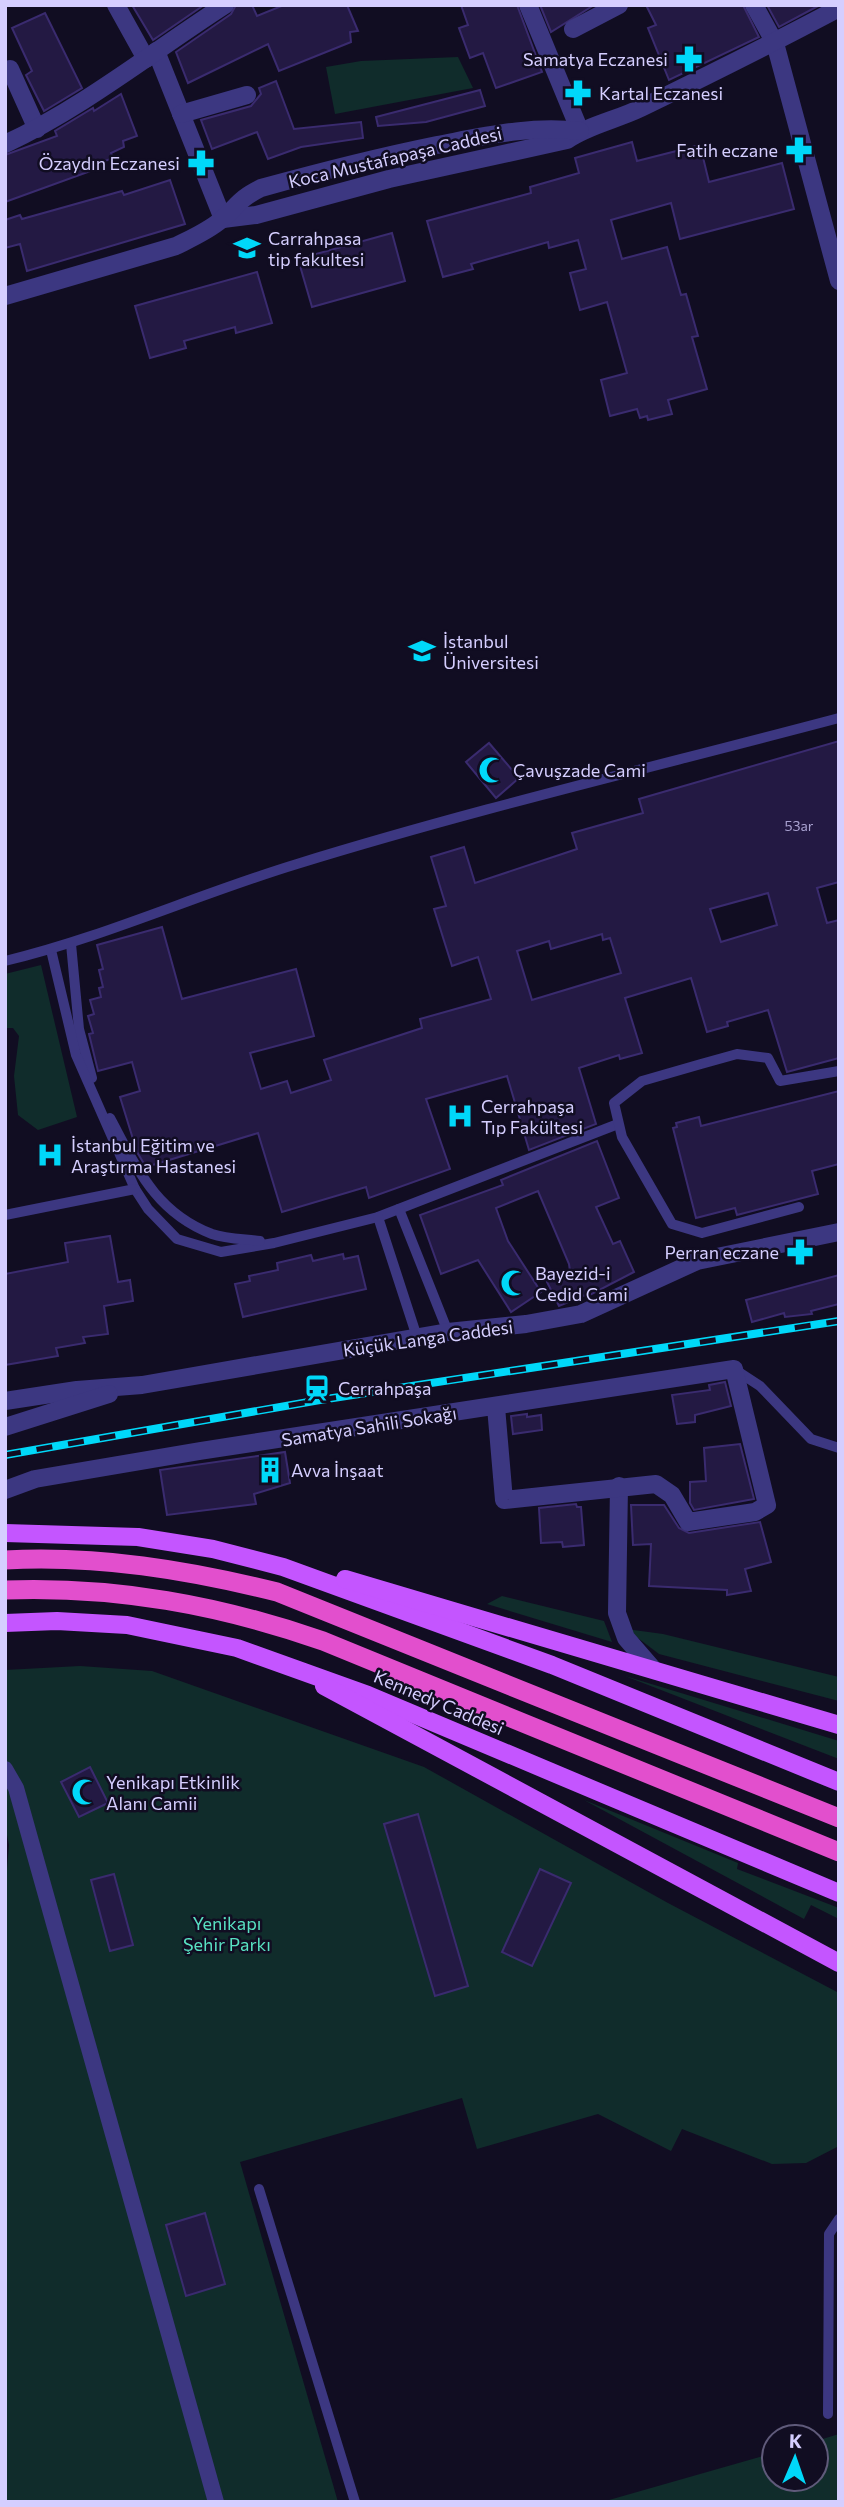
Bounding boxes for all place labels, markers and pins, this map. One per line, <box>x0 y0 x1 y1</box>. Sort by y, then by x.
pharmacy icon: Samatya Eczanesi <box>674 44 704 74</box>
place label: Samatya Eczanesi <box>523 48 668 70</box>
pharmacy icon: Kartal Eczanesi <box>563 78 593 108</box>
place label: Kartal Eczanesi <box>599 82 723 104</box>
pharmacy icon: Fatih eczane <box>784 135 814 165</box>
place label: Fatih eczane <box>676 139 778 161</box>
pharmacy icon: Özaydın Eczanesi <box>186 148 216 178</box>
place label: Özaydın Eczanesi <box>39 152 180 174</box>
place label: Carrahpasa tip fakultesi <box>268 227 364 270</box>
school or university icon: Carrahpasa tip fakultesi <box>232 233 262 263</box>
place label: İstanbul Üniversitesi <box>443 630 539 673</box>
school or university icon: İstanbul Üniversitesi <box>407 636 437 666</box>
mosque icon: Çavuşzade Cami <box>477 755 507 785</box>
place label: Çavuşzade Cami <box>513 759 646 781</box>
place label: Cerrahpaşa Tıp Fakültesi <box>481 1095 583 1138</box>
hospital icon: Cerrahpaşa Tıp Fakültesi <box>445 1101 475 1131</box>
place label: İstanbul Eğitim ve Araştırma Hastanesi <box>71 1134 236 1177</box>
hospital icon: İstanbul Eğitim ve Araştırma Hastanesi <box>35 1140 65 1170</box>
pharmacy icon: Perran eczane <box>785 1237 815 1267</box>
place label: Perran eczane <box>665 1241 779 1263</box>
place label: Bayezid-i Cedid Cami <box>535 1262 628 1305</box>
mosque icon: Bayezid-i Cedid Cami <box>499 1268 529 1298</box>
station icon: Cerrahpaşa <box>302 1373 332 1403</box>
place label: Cerrahpaşa <box>338 1377 431 1399</box>
building icon: Avva İnşaat <box>255 1455 285 1485</box>
place label: Avva İnşaat <box>291 1459 384 1481</box>
place label: Yenikapı Etkinlik Alanı Camii <box>106 1771 240 1814</box>
mosque icon: Yenikapı Etkinlik Alanı Camii <box>70 1777 100 1807</box>

